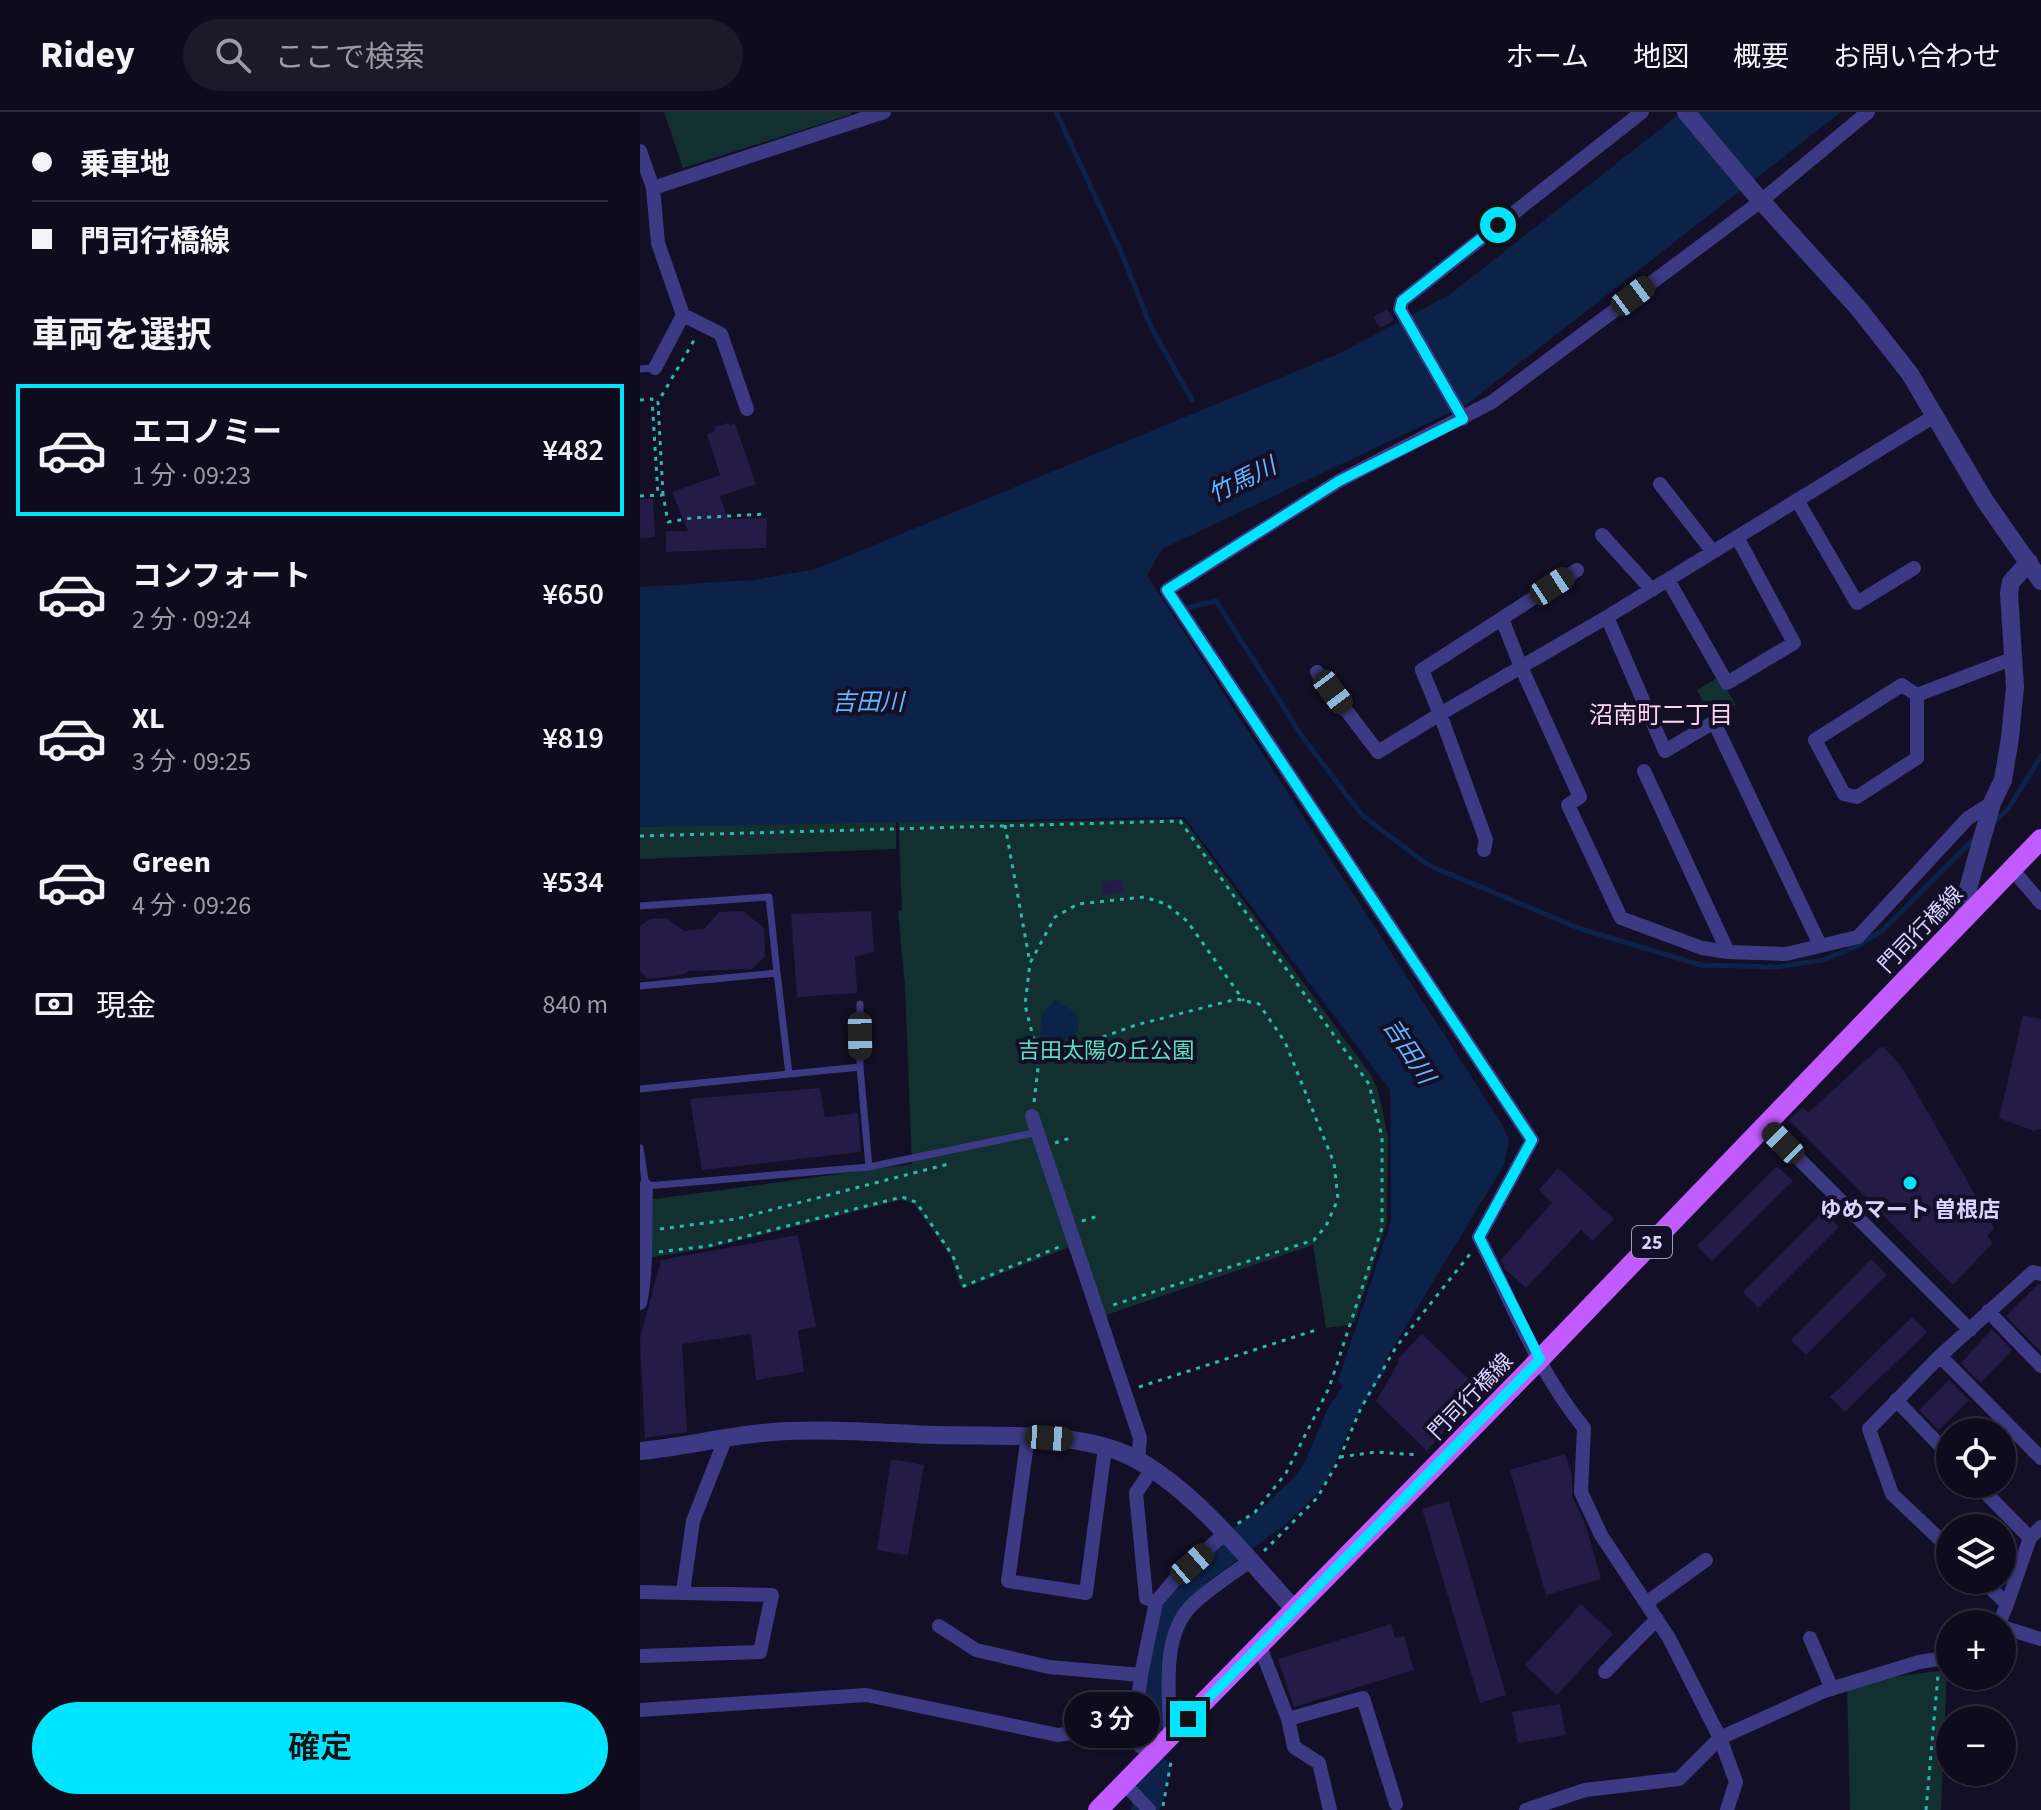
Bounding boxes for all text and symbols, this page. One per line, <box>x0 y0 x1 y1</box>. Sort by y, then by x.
search box <box>183 19 743 91</box>
text: Ridey <box>40 28 135 82</box>
icon: search <box>211 33 255 77</box>
text: ここで検索 <box>275 36 425 79</box>
text: ホーム <box>1506 37 1589 77</box>
text: 地図 <box>1633 37 1689 77</box>
text: 概要 <box>1733 37 1789 77</box>
text: お問い合わせ <box>1833 37 2001 77</box>
text: 乗車地 <box>80 143 170 186</box>
route start <box>1480 207 1516 243</box>
text: 門司行橋線 <box>80 220 230 263</box>
car <box>1607 272 1659 320</box>
text: 車両を選択 <box>32 310 212 361</box>
text: エコノミー <box>132 411 282 454</box>
icon: car <box>36 414 108 486</box>
text: ¥482 <box>542 429 604 472</box>
water label: 竹馬川 <box>1202 448 1285 512</box>
text: 1 分 · 09:23 <box>132 457 251 494</box>
text: コンフォート <box>132 555 311 598</box>
icon: car <box>36 558 108 630</box>
car <box>1525 563 1579 609</box>
text: ¥650 <box>542 573 604 616</box>
text: 2 分 · 09:24 <box>132 601 251 638</box>
car <box>1309 666 1357 718</box>
water label: 吉田川 <box>832 685 907 720</box>
text: XL <box>132 697 165 740</box>
district label: 沼南町二丁目 <box>1589 698 1733 733</box>
icon: car <box>36 702 108 774</box>
text: ¥819 <box>542 717 604 760</box>
text: 3 分 · 09:25 <box>132 743 251 780</box>
text: Green <box>132 841 211 884</box>
icon: car <box>36 846 108 918</box>
text: ¥534 <box>542 861 604 904</box>
street label: 門司行橋線 <box>1871 879 1970 980</box>
text: 4 分 · 09:26 <box>132 887 251 924</box>
icon: cash <box>32 982 76 1026</box>
text: 現金 <box>96 985 156 1028</box>
text: 840 m <box>542 986 608 1023</box>
car <box>848 1012 872 1060</box>
water label: 吉田川 <box>1374 1012 1444 1094</box>
park label: 吉田太陽の丘公園 <box>1018 1035 1194 1067</box>
car <box>1758 1118 1808 1168</box>
marker: ゆめマート 曽根店 <box>1901 1174 1919 1192</box>
place label: ゆめマート 曽根店 <box>1820 1194 2000 1226</box>
road number: 25 <box>1632 1226 1672 1258</box>
street label: 門司行橋線 <box>1421 1346 1520 1447</box>
map controls <box>1936 1418 2016 1786</box>
button: locate <box>1936 1418 2016 1498</box>
car <box>1024 1424 1074 1452</box>
button: layers <box>1936 1514 2016 1594</box>
car <box>1166 1539 1218 1589</box>
button: + <box>1936 1610 2016 1690</box>
callout: 3 分 <box>1064 1691 1160 1747</box>
text: 3 分 <box>1090 1701 1134 1738</box>
route end <box>1170 1701 1206 1737</box>
button: 確定 <box>32 1702 608 1794</box>
button: − <box>1936 1706 2016 1786</box>

